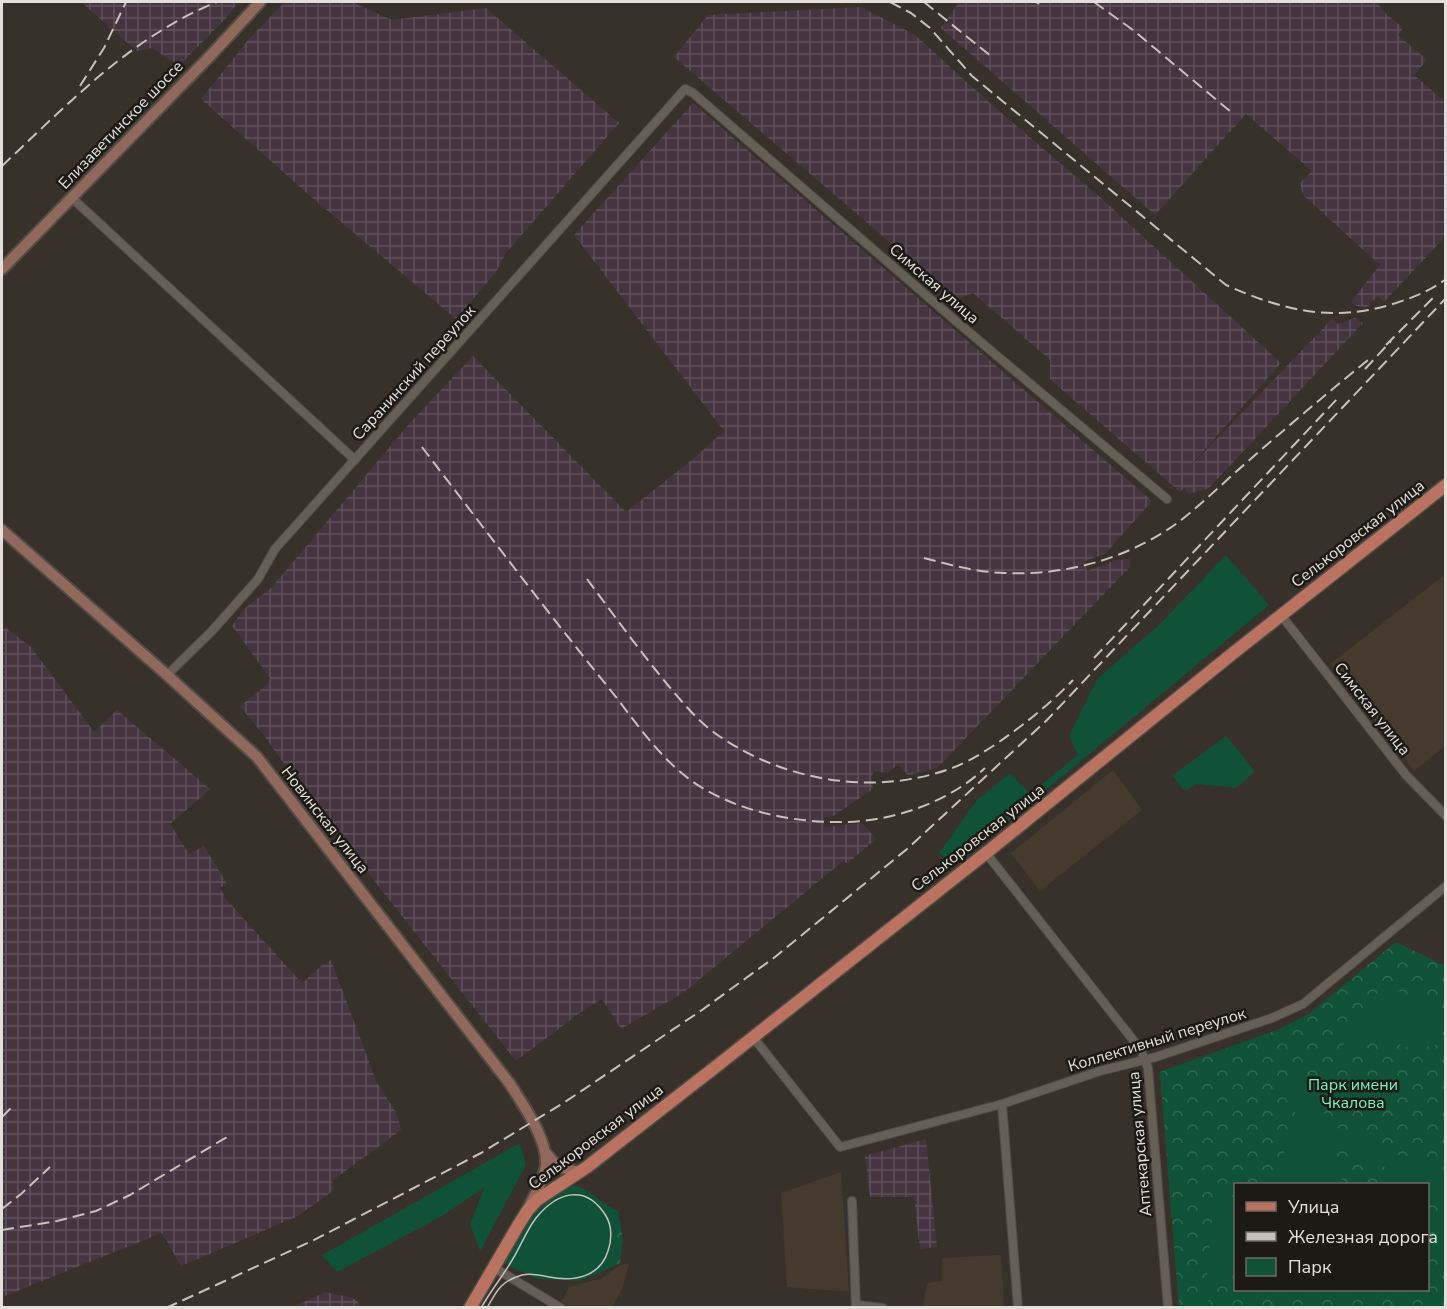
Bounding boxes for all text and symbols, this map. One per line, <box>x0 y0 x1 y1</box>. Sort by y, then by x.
street label: Елизаветинское шоссе <box>54 56 188 194</box>
street label: Симская улица <box>884 239 984 329</box>
street label: Саранинский переулок <box>347 300 481 445</box>
street label: Селькоровская улица <box>1287 475 1429 593</box>
street label: Симская улица <box>1329 658 1415 760</box>
street label: Новинская улица <box>276 762 374 878</box>
street label: Селькоровская улица <box>907 779 1049 897</box>
street label: Коллективный переулок <box>1065 1002 1249 1078</box>
street label: Аптекарская улица <box>1123 1071 1157 1217</box>
park label: Парк имени Чкалова <box>1308 1074 1398 1114</box>
street label: Селькоровская улица <box>524 1079 668 1195</box>
legend <box>1234 1183 1429 1291</box>
text: Улица <box>1287 1195 1339 1219</box>
text: Железная дорога <box>1288 1225 1438 1249</box>
text: Парк <box>1288 1255 1332 1279</box>

